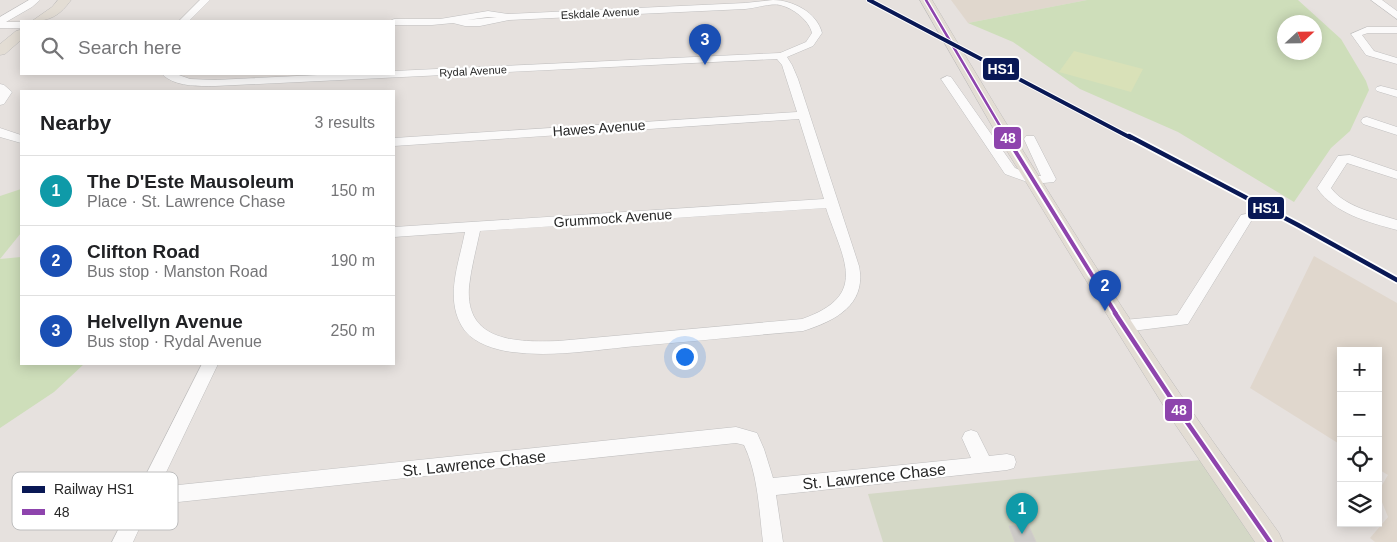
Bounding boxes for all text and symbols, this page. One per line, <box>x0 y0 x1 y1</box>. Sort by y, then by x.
street label: Eskdale Avenue <box>560 5 640 21</box>
north arrow <box>1277 15 1322 60</box>
search box <box>20 20 395 75</box>
pin: 3 <box>689 24 721 65</box>
icon: search <box>38 34 66 62</box>
text: Search here <box>78 37 182 58</box>
line badge: HS1 <box>982 57 1020 81</box>
text: HS1 <box>987 61 1015 77</box>
street label: Rydal Avenue <box>439 63 507 79</box>
text: Nearby <box>40 111 111 134</box>
text: 3 results <box>315 114 375 131</box>
street label: Hawes Avenue <box>552 117 646 139</box>
line badge: 48 <box>993 126 1022 150</box>
text: 48 <box>1000 130 1016 146</box>
text: The D'Este Mausoleum <box>87 171 294 192</box>
text: 1 <box>52 182 60 199</box>
text: 150 m <box>331 182 375 199</box>
text: Place · St. Lawrence Chase <box>87 193 285 210</box>
line badge: HS1 <box>1247 196 1285 220</box>
text: HS1 <box>1252 200 1280 216</box>
street label: Grummock Avenue <box>553 206 673 230</box>
text: Clifton Road <box>87 241 200 262</box>
text: 2 <box>52 252 60 269</box>
text: 190 m <box>331 252 375 269</box>
text: Bus stop · Manston Road <box>87 263 268 280</box>
pin: 2 <box>1089 270 1121 311</box>
text: Helvellyn Avenue <box>87 311 243 332</box>
text: 3 <box>52 322 60 339</box>
text: 250 m <box>331 322 375 339</box>
text: Bus stop · Rydal Avenue <box>87 333 262 350</box>
your location <box>672 344 698 370</box>
map controls <box>1337 347 1382 527</box>
button: + <box>1337 347 1382 392</box>
button: − <box>1337 392 1382 437</box>
line badge: 48 <box>1164 398 1193 422</box>
text: 48 <box>1171 402 1187 418</box>
button: locate <box>1337 437 1382 482</box>
street label: St. Lawrence Chase <box>402 448 547 479</box>
street label: St. Lawrence Chase <box>802 461 947 492</box>
legend <box>12 472 178 530</box>
text: Railway HS1 <box>54 481 134 497</box>
button: layers <box>1337 482 1382 527</box>
pin: 1 <box>1006 493 1038 534</box>
text: 48 <box>54 504 70 520</box>

